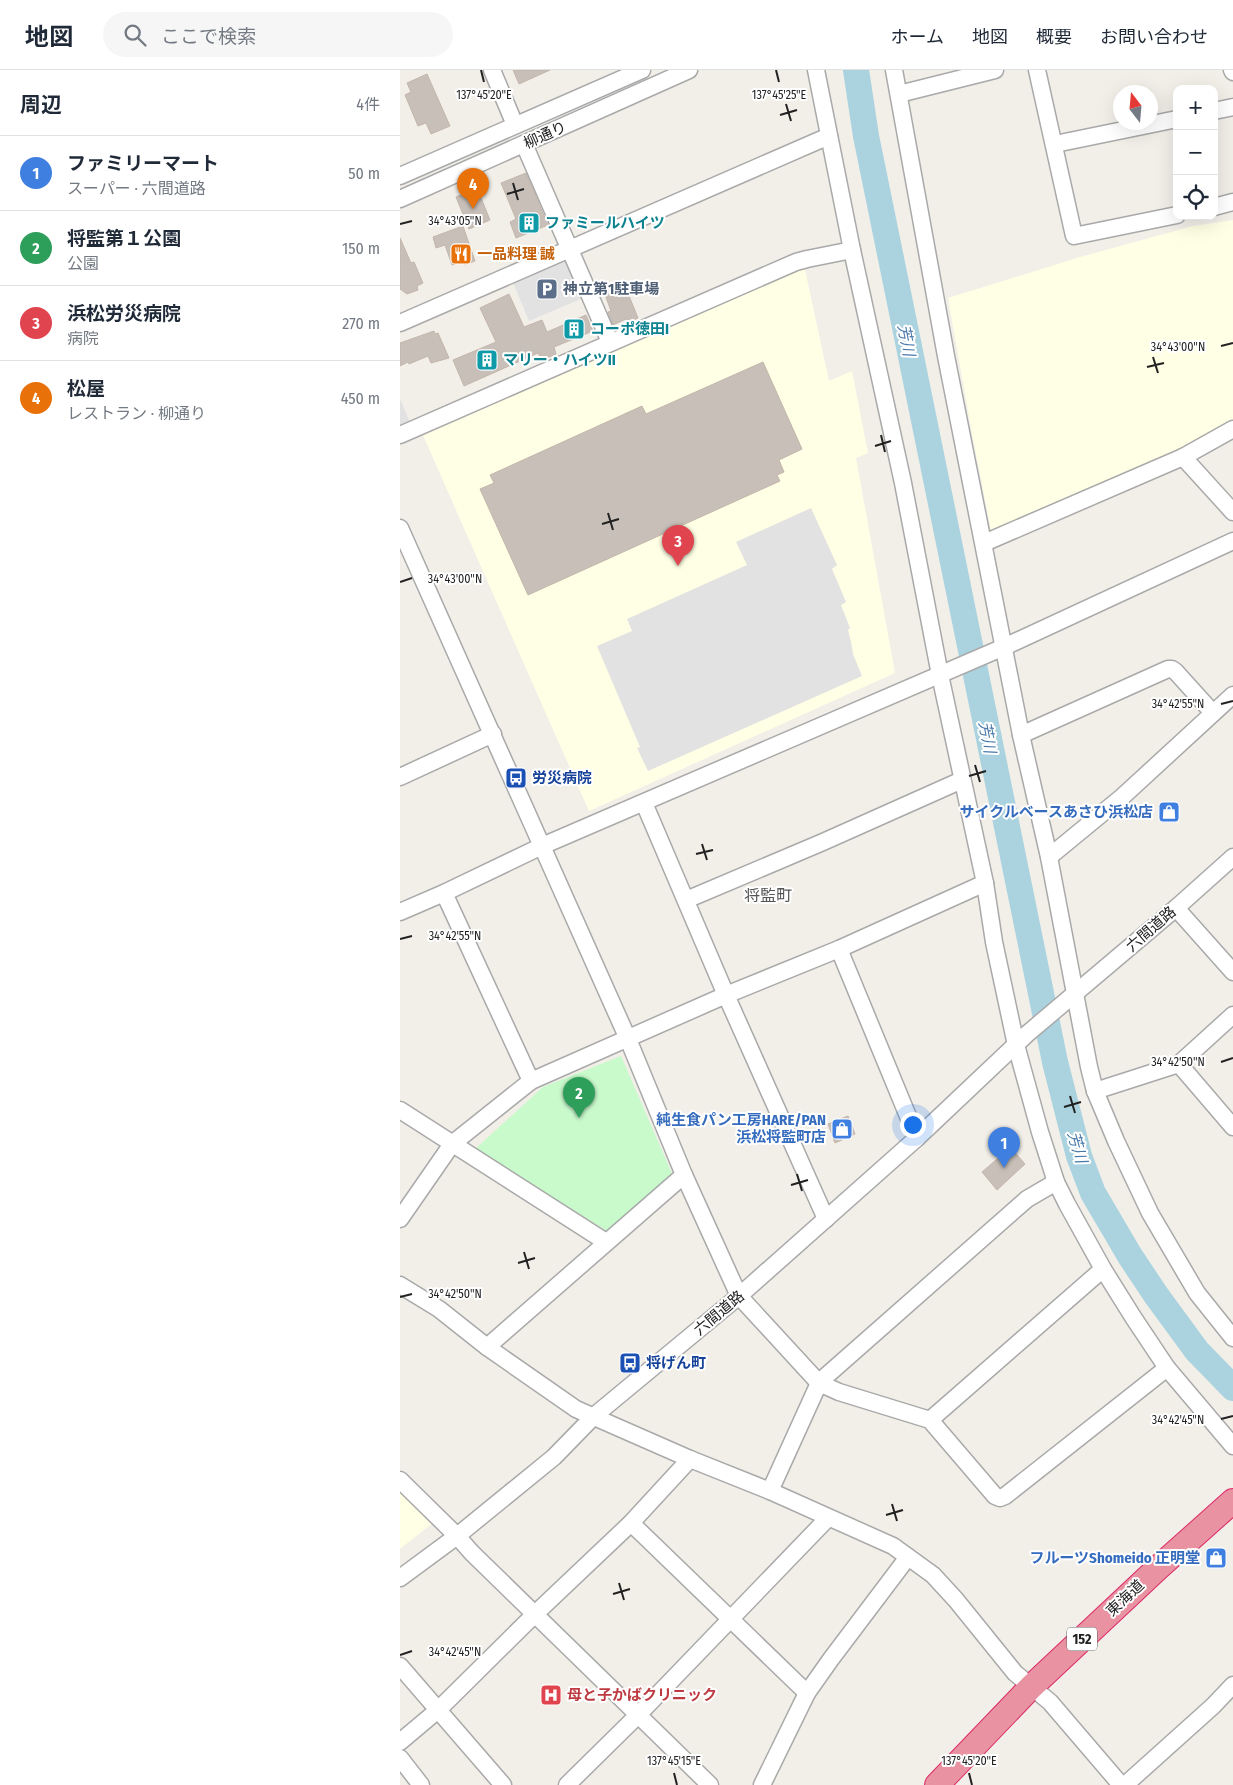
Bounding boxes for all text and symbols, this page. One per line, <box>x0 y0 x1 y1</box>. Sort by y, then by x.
search box <box>103 12 453 57</box>
icon: search <box>121 21 149 49</box>
text: 地図 <box>25 23 73 51</box>
text: ここで検索 <box>161 25 256 48</box>
text: ホーム <box>891 26 944 48</box>
text: 地図 <box>972 26 1008 48</box>
text: 概要 <box>1036 26 1072 48</box>
text: お問い合わせ <box>1100 26 1208 48</box>
north arrow <box>1113 85 1158 130</box>
map controls <box>1173 85 1218 220</box>
button: + <box>1173 85 1218 130</box>
text: 137°45'20"E <box>456 88 512 102</box>
text: 137°45'25"E <box>752 88 807 102</box>
text: 周辺 <box>20 92 62 118</box>
text: 4件 <box>356 95 380 114</box>
street label: 柳通り <box>521 118 569 152</box>
button: − <box>1173 130 1218 175</box>
text: ファミリーマート <box>67 152 219 175</box>
text: 1 <box>33 164 39 183</box>
text: 50 m <box>348 164 380 183</box>
pin: 4 <box>457 168 489 209</box>
button: locate <box>1173 175 1218 220</box>
text: スーパー · 六間道路 <box>67 179 206 198</box>
building icon: ファミールハイツ <box>517 211 541 235</box>
text: 34°43'05"N <box>428 214 482 228</box>
place label: ファミールハイツ <box>545 214 665 232</box>
text: 将監第１公園 <box>67 227 181 250</box>
text: 2 <box>32 239 40 258</box>
text: 150 m <box>342 239 380 258</box>
restaurant icon: 一品料理 誠 <box>449 242 473 266</box>
place label: 一品料理 誠 <box>477 245 555 263</box>
text: 公園 <box>67 254 99 273</box>
parking icon: 神立第1駐車場 <box>535 277 559 301</box>
place label: 神立第1駐車場 <box>562 280 659 298</box>
text: 浜松労災病院 <box>67 302 181 325</box>
text: 3 <box>32 314 40 333</box>
text: 270 m <box>342 314 380 333</box>
building icon: コーポ徳田I <box>562 317 586 341</box>
place label: コーポ徳田I <box>590 320 669 338</box>
water label: 芳川 <box>894 323 919 360</box>
text: 病院 <box>67 329 99 348</box>
text: 34°43'00"N <box>1151 340 1205 354</box>
building icon: マリー・ハイツII <box>475 348 499 372</box>
place label: マリー・ハイツII <box>503 351 616 369</box>
text: 松屋 <box>67 377 105 400</box>
text: 4 <box>32 389 40 408</box>
text: 450 m <box>341 389 380 408</box>
text: レストラン · 柳通り <box>67 404 206 423</box>
pin: 3 <box>662 525 694 566</box>
text: 34°43'00"N <box>428 572 482 586</box>
text: 34°42'55"N <box>1152 697 1204 711</box>
water label: 芳川 <box>975 720 1000 757</box>
bus stop icon: 労災病院 <box>504 766 528 790</box>
place label: 労災病院 <box>532 769 592 787</box>
shop icon: サイクルベースあさひ浜松店 <box>1157 800 1181 824</box>
place label: サイクルベースあさひ浜松店 <box>959 803 1153 821</box>
district label: 将監町 <box>744 886 792 905</box>
street label: 六間道路 <box>1122 903 1180 955</box>
text: 34°42'55"N <box>429 929 481 943</box>
text: 34°42'50"N <box>1151 1055 1205 1069</box>
pin: 2 <box>563 1077 595 1118</box>
place label: 純生食パン工房HARE/PAN 浜松将監町店 <box>656 1111 826 1146</box>
your location <box>900 1112 926 1138</box>
shop icon: 純生食パン工房HARE/PAN 浜松将監町店 <box>830 1117 854 1141</box>
pin: 1 <box>988 1127 1020 1168</box>
water label: 芳川 <box>1064 1129 1092 1167</box>
text: 34°42'50"N <box>428 1287 482 1301</box>
street label: 六間道路 <box>690 1287 748 1339</box>
bus stop icon: 将げん町 <box>618 1351 642 1375</box>
place label: 将げん町 <box>646 1354 706 1372</box>
text: 34°42'45"N <box>1152 1413 1204 1427</box>
shop icon: フルーツShomeido 正明堂 <box>1204 1546 1228 1570</box>
place label: フルーツShomeido 正明堂 <box>1029 1549 1200 1567</box>
street label: 東海道 <box>1102 1576 1148 1620</box>
road number: 152 <box>1067 1628 1097 1650</box>
text: 34°42'45"N <box>429 1645 481 1659</box>
hospital icon: 母と子かばクリニック <box>539 1683 563 1707</box>
place label: 母と子かばクリニック <box>567 1686 717 1704</box>
text: 137°45'15"E <box>647 1754 701 1768</box>
text: 137°45'20"E <box>941 1754 997 1768</box>

